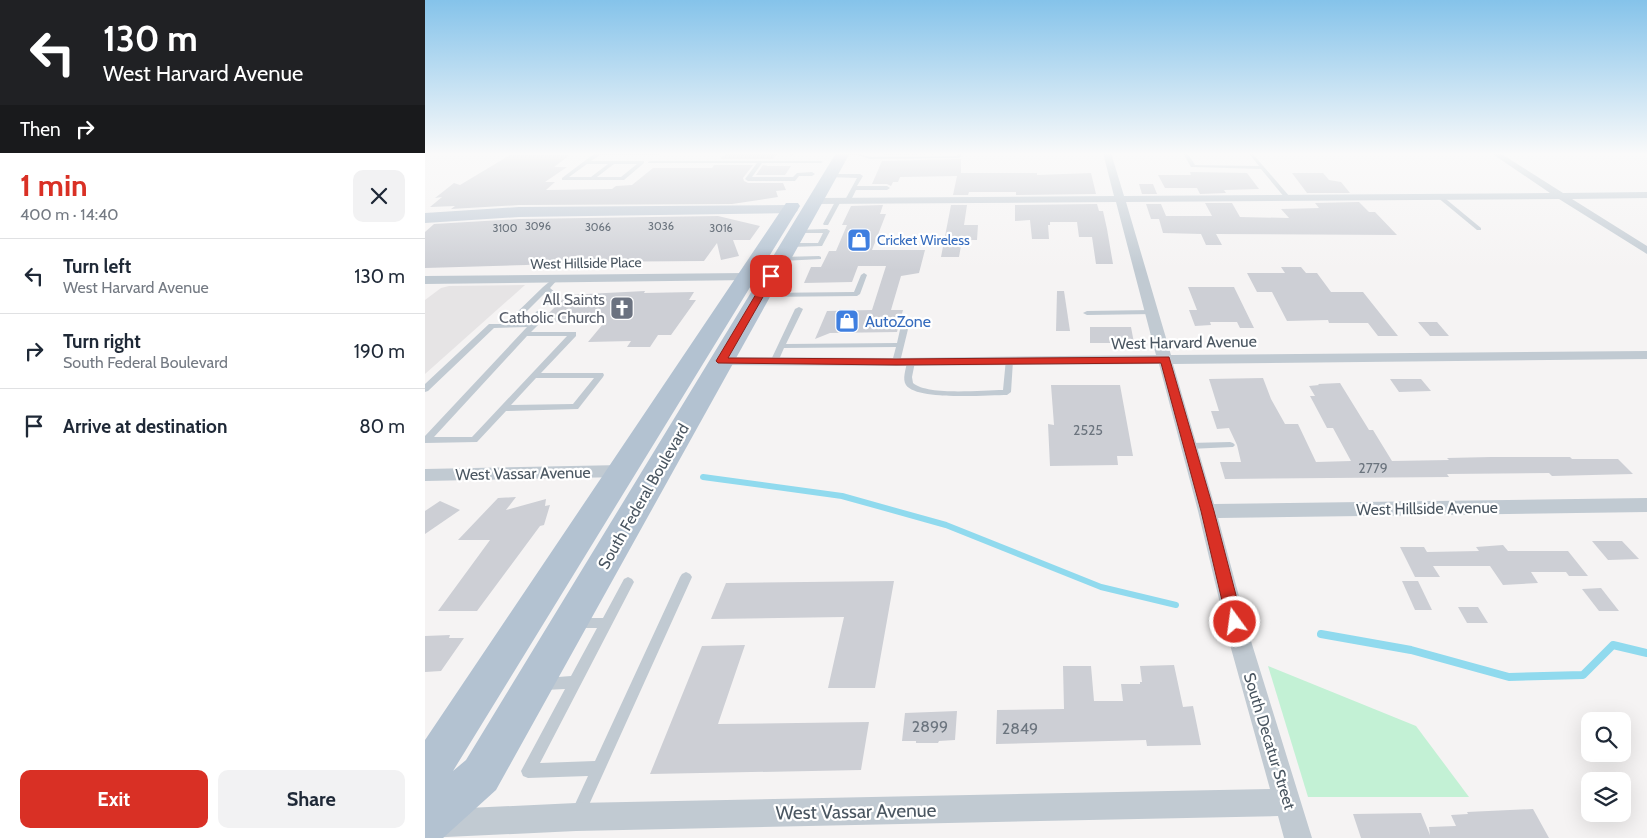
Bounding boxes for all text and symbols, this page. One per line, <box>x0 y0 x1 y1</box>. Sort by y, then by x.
text: 130 m <box>103 17 198 60</box>
icon: left <box>20 20 85 85</box>
text: West Harvard Avenue <box>103 60 303 87</box>
icon: right <box>71 115 99 143</box>
text: Then <box>20 118 61 141</box>
text: 1 min <box>20 167 88 204</box>
button: close <box>353 170 405 222</box>
text: 400 m · 14:40 <box>20 205 118 224</box>
house number: 3096 <box>525 219 551 233</box>
house number: 3036 <box>648 219 674 233</box>
house number: 3066 <box>585 220 611 234</box>
house number: 3100 <box>493 221 518 235</box>
house number: 3016 <box>709 221 733 235</box>
shop icon: Cricket Wireless <box>846 227 872 253</box>
place label: Cricket Wireless <box>877 231 970 249</box>
street label: West Hillside Place <box>530 253 642 273</box>
text: Turn left <box>63 255 131 278</box>
pin <box>750 255 792 297</box>
icon: left <box>20 262 48 290</box>
icon: arrive <box>757 262 785 290</box>
text: 130 m <box>354 265 405 288</box>
text: West Harvard Avenue <box>63 278 209 297</box>
place label: All Saints Catholic Church <box>499 290 605 327</box>
church icon: All Saints Catholic Church <box>609 295 635 321</box>
shop icon: AutoZone <box>834 308 860 334</box>
place label: AutoZone <box>865 312 931 331</box>
text: Turn right <box>63 330 141 353</box>
street label: West Harvard Avenue <box>1111 332 1257 353</box>
icon: right <box>20 337 48 365</box>
text: 190 m <box>354 340 405 363</box>
text: South Federal Boulevard <box>63 353 228 372</box>
icon: arrive <box>20 412 48 440</box>
text: Arrive at destination <box>63 415 227 438</box>
text: 80 m <box>359 415 405 438</box>
street label: South Federal Boulevard <box>594 420 693 572</box>
house number: 2525 <box>1073 421 1103 439</box>
house number: 2779 <box>1358 459 1388 477</box>
street label: West Vassar Avenue <box>455 463 591 484</box>
street label: West Hillside Avenue <box>1356 498 1498 519</box>
position arrow <box>1208 595 1260 647</box>
street label: South Decatur Street <box>1240 670 1300 813</box>
map controls <box>1581 712 1631 822</box>
button: search <box>1581 712 1631 762</box>
house number: 2899 <box>912 717 948 736</box>
house number: 2849 <box>1002 719 1038 738</box>
button: Exit <box>20 770 208 828</box>
button: Share <box>218 770 405 828</box>
button: layers <box>1581 772 1631 822</box>
street label: West Vassar Avenue <box>775 799 937 824</box>

